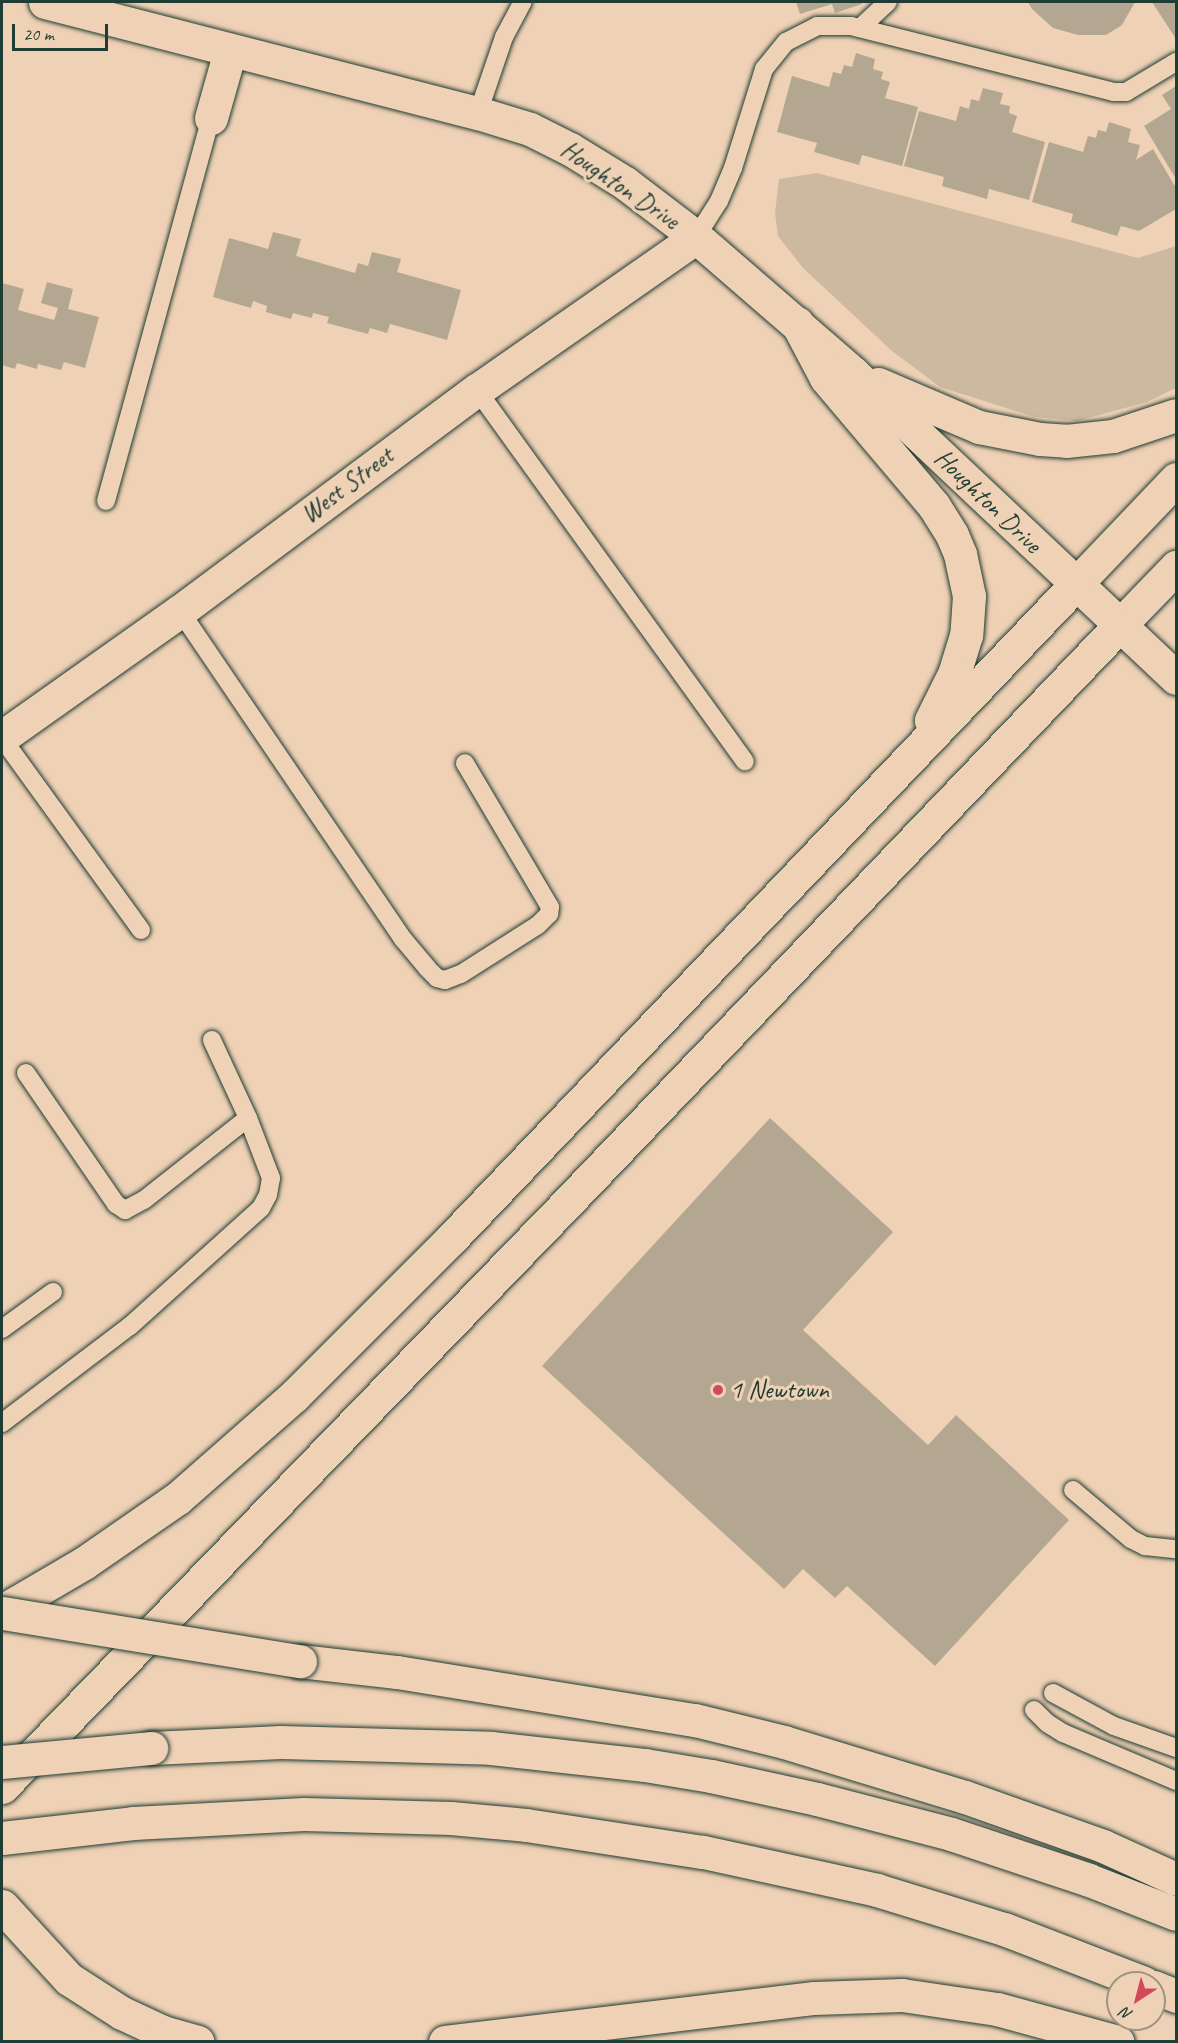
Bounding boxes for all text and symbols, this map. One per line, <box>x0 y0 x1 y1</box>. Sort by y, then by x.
scale bar <box>15 12 111 50</box>
text: 20 m <box>23 23 54 45</box>
street label: Houghton Drive <box>555 134 685 236</box>
street label: West Street <box>295 440 399 530</box>
street label: Houghton Drive <box>928 442 1048 560</box>
place label: 1 Newtown <box>730 1374 829 1406</box>
marker: 1 Newtown <box>711 1383 725 1397</box>
north arrow <box>1106 1971 1166 2031</box>
text: N <box>1117 2003 1136 2025</box>

